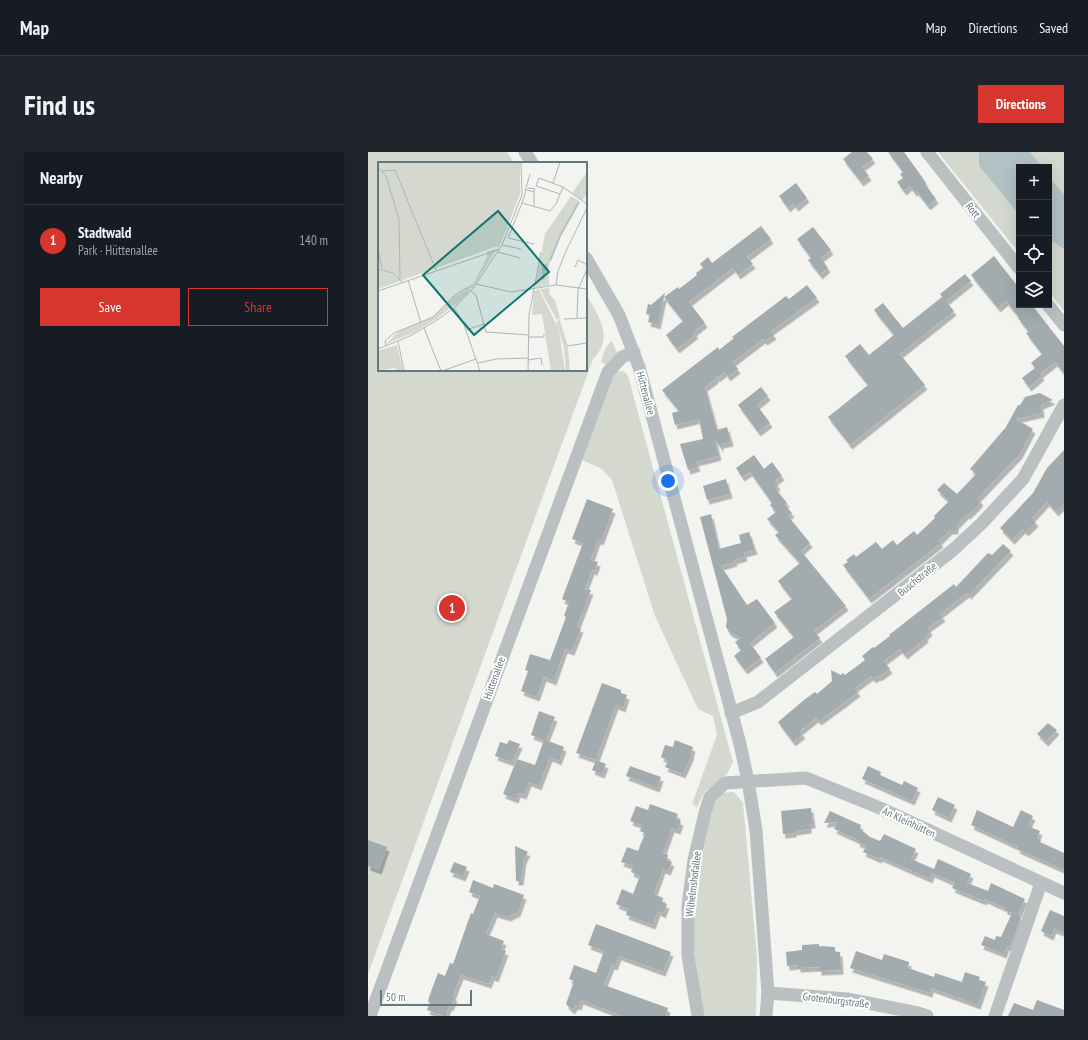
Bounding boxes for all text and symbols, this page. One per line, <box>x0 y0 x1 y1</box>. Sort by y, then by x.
text: Map <box>20 16 49 40</box>
text: Map <box>926 19 946 37</box>
text: Directions <box>968 19 1017 37</box>
text: Saved <box>1039 19 1068 37</box>
button: Directions <box>978 85 1064 123</box>
text: Find us <box>24 86 95 123</box>
inset map <box>378 162 587 371</box>
map controls <box>1016 164 1052 308</box>
button: + <box>1016 164 1052 200</box>
text: Nearby <box>40 167 83 189</box>
street label: Rott <box>963 200 983 220</box>
button: − <box>1016 200 1052 236</box>
text: Stadtwald <box>78 223 131 242</box>
text: 1 <box>50 232 56 249</box>
text: 140 m <box>299 232 328 249</box>
button: locate <box>1016 236 1052 272</box>
text: Park · Hüttenallee <box>78 242 158 259</box>
button: layers <box>1016 272 1052 308</box>
button: Save <box>40 288 180 326</box>
button: Share <box>188 288 328 326</box>
street label: Hüttenallee <box>633 370 659 417</box>
your location <box>658 471 678 491</box>
street label: Buschstraße <box>895 559 940 599</box>
pin: 1 <box>439 593 465 623</box>
street label: Hüttenallee <box>480 654 508 701</box>
street label: An Kleinhütten <box>880 804 938 840</box>
street label: Wilhelmshofallee <box>682 850 704 918</box>
scale bar <box>380 988 472 1007</box>
street label: Grotenburgstraße <box>802 989 870 1011</box>
text: 50 m <box>386 990 405 1004</box>

